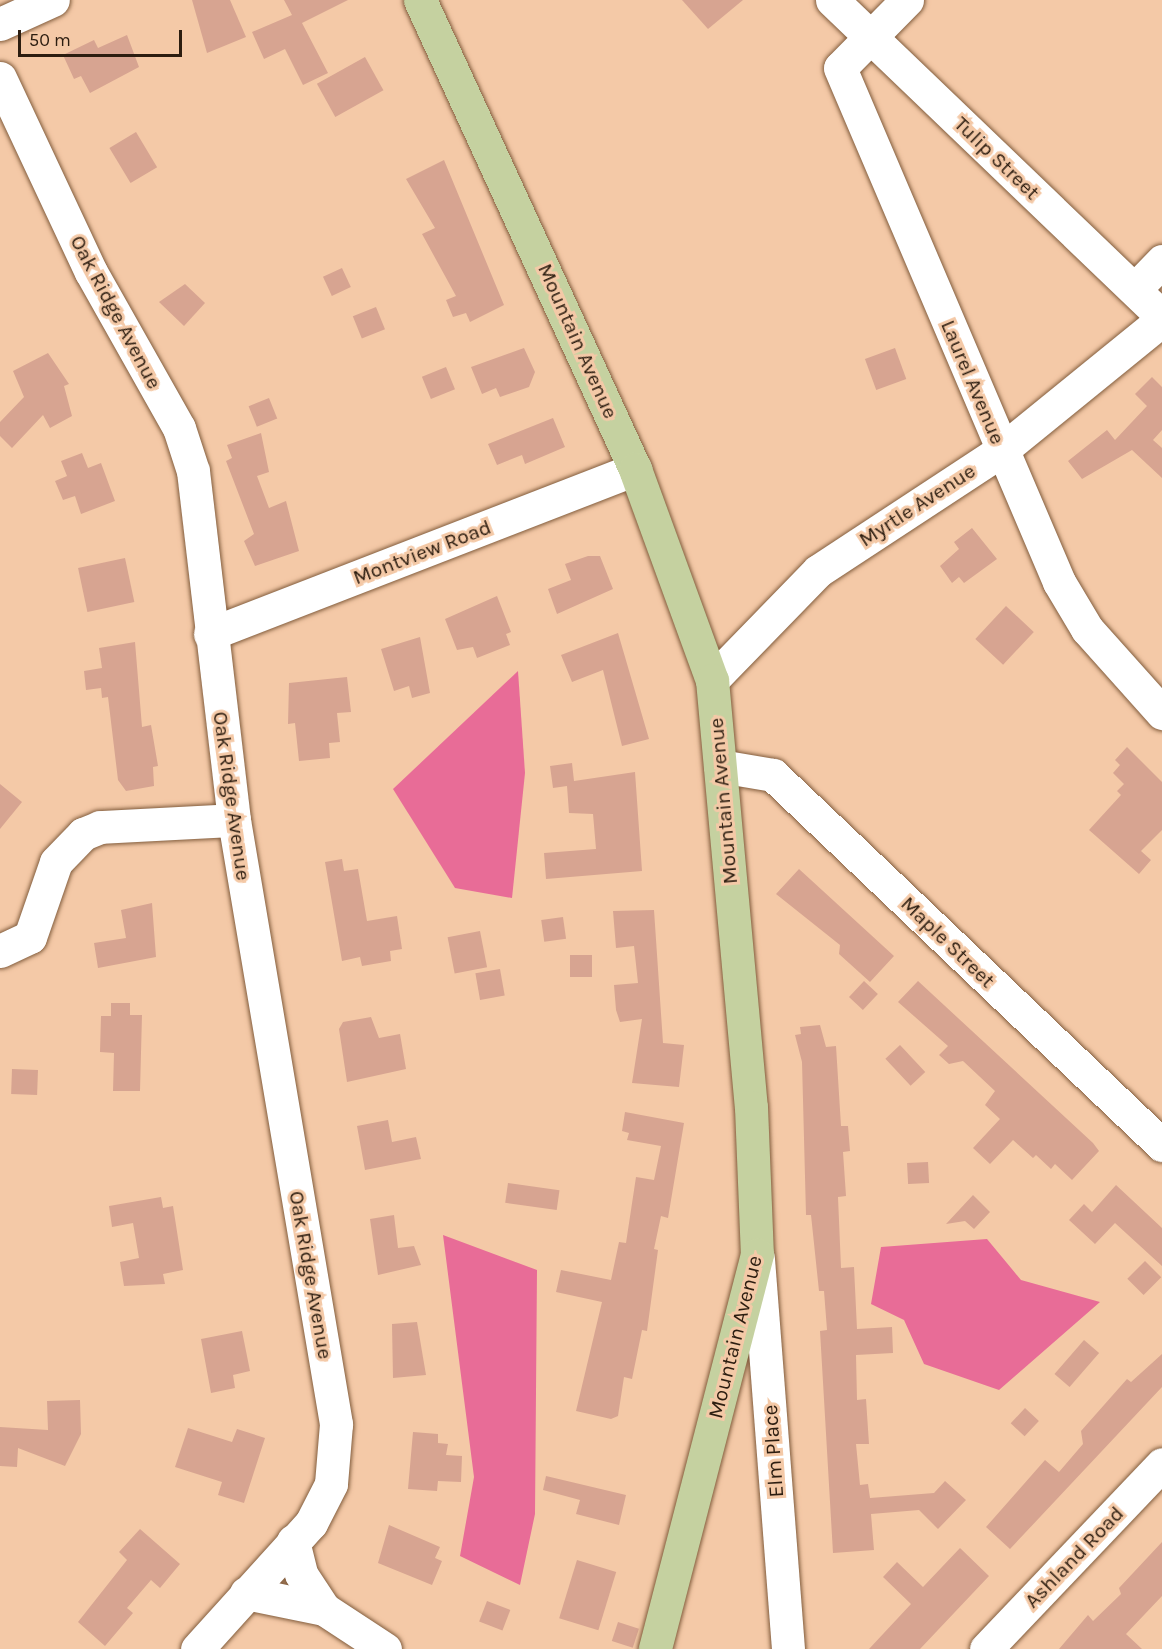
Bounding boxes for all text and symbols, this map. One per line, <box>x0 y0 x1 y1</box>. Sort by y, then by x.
scale bar <box>21 18 184 56</box>
text: 50 m <box>29 29 71 51</box>
street label: Tulip Street <box>949 111 1045 205</box>
street label: Oak Ridge Avenue <box>65 231 167 393</box>
street label: Mountain Avenue <box>532 260 624 422</box>
street label: Laurel Avenue <box>936 316 1010 448</box>
street label: Myrtle Avenue <box>854 458 980 552</box>
street label: Montview Road <box>349 514 495 590</box>
street label: Oak Ridge Avenue <box>208 710 256 882</box>
street label: Mountain Avenue <box>703 717 743 885</box>
street label: Maple Street <box>896 891 1000 993</box>
street label: Oak Ridge Avenue <box>284 1189 338 1361</box>
street label: Mountain Avenue <box>703 1253 767 1421</box>
street label: Elm Place <box>757 1404 789 1498</box>
street label: Ashland Road <box>1019 1501 1129 1613</box>

